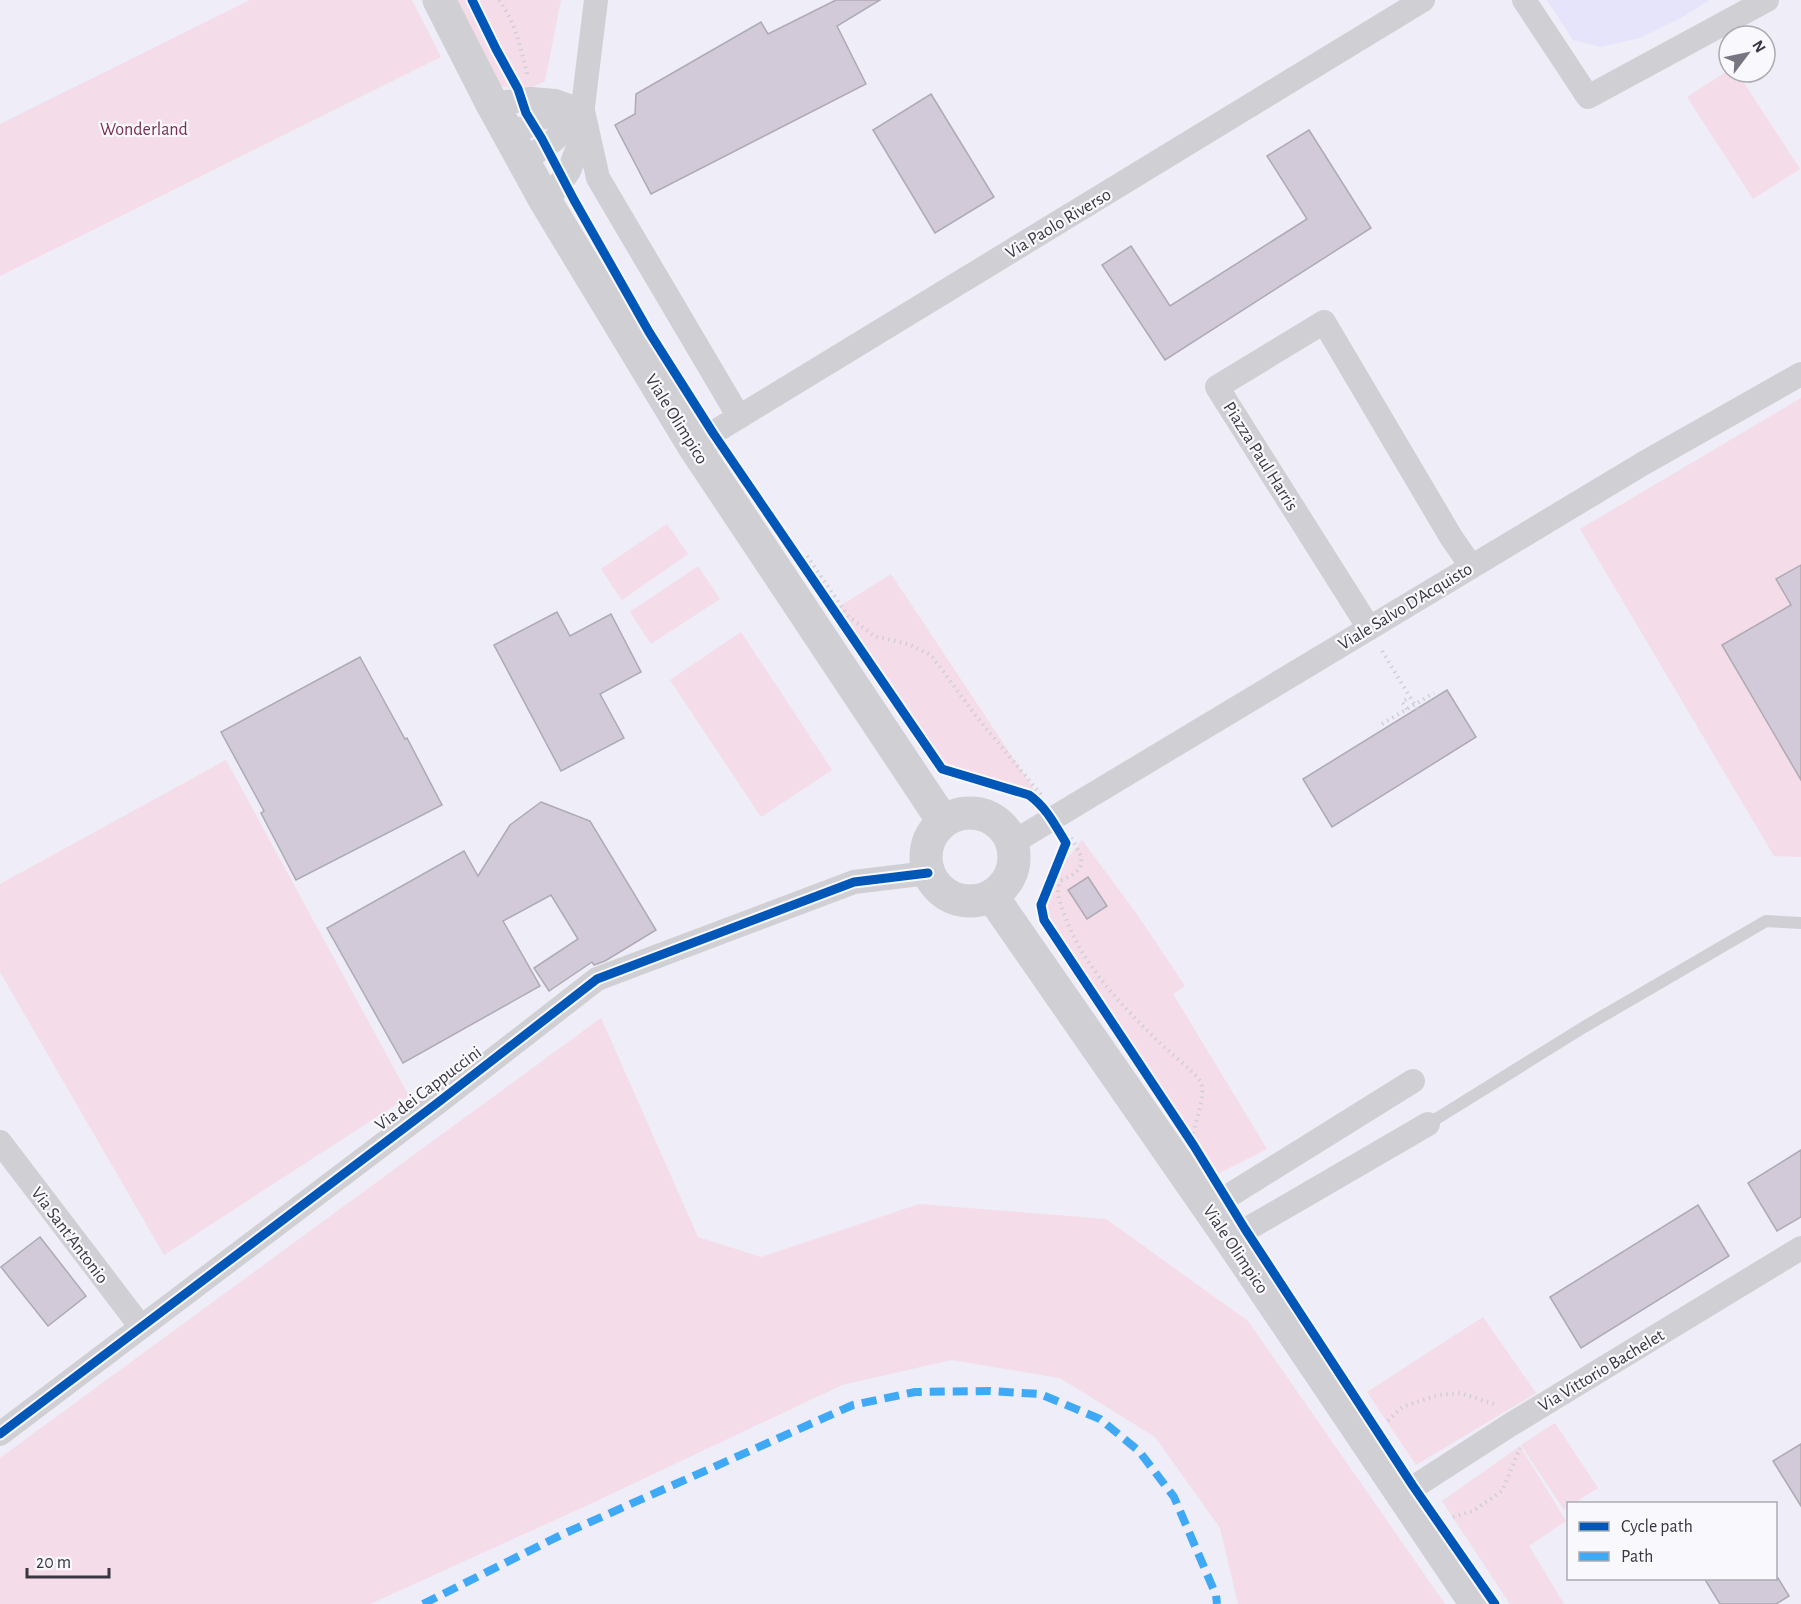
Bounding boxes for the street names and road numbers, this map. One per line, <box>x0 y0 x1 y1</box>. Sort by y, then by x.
street label: Via Paolo Riverso <box>1003 185 1114 262</box>
street label: Viale Olimpico <box>641 371 711 468</box>
street label: Piazza Paul Harris <box>1219 399 1301 514</box>
street label: Viale Salvo D'Acquisto <box>1335 560 1476 654</box>
street label: Via dei Cappuccini <box>372 1043 485 1134</box>
street label: Via Sant'Antonio <box>27 1184 111 1287</box>
street label: Viale Olimpico <box>1199 1202 1271 1297</box>
street label: Via Vittorio Bachelet <box>1535 1326 1668 1415</box>

